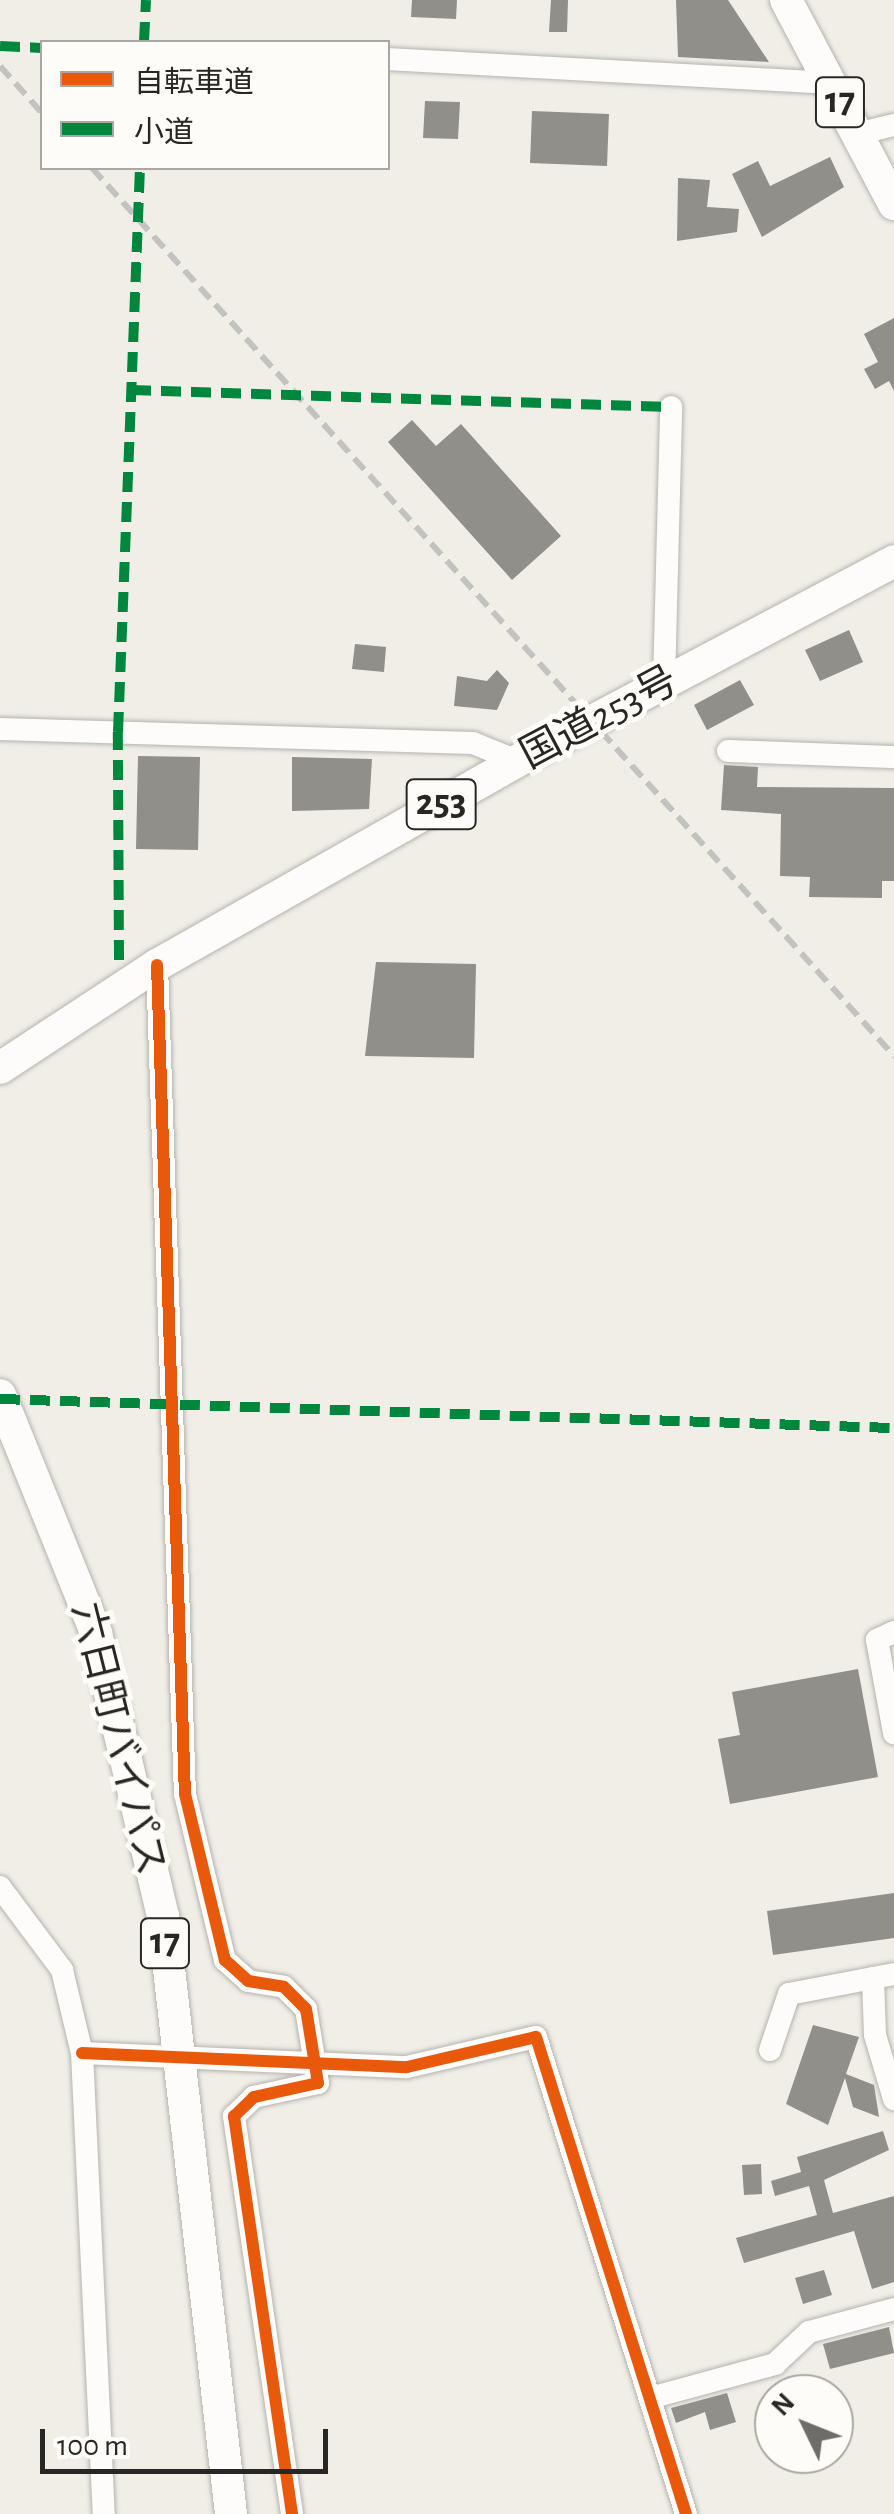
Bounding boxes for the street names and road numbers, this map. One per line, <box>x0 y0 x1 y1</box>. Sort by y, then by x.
road number: 17 <box>812 69 868 135</box>
street label: 国道253号 <box>512 657 686 779</box>
road number: 253 <box>404 771 478 837</box>
street label: 六日町バイパス <box>61 1597 175 1881</box>
road number: 17 <box>138 1910 192 1976</box>

